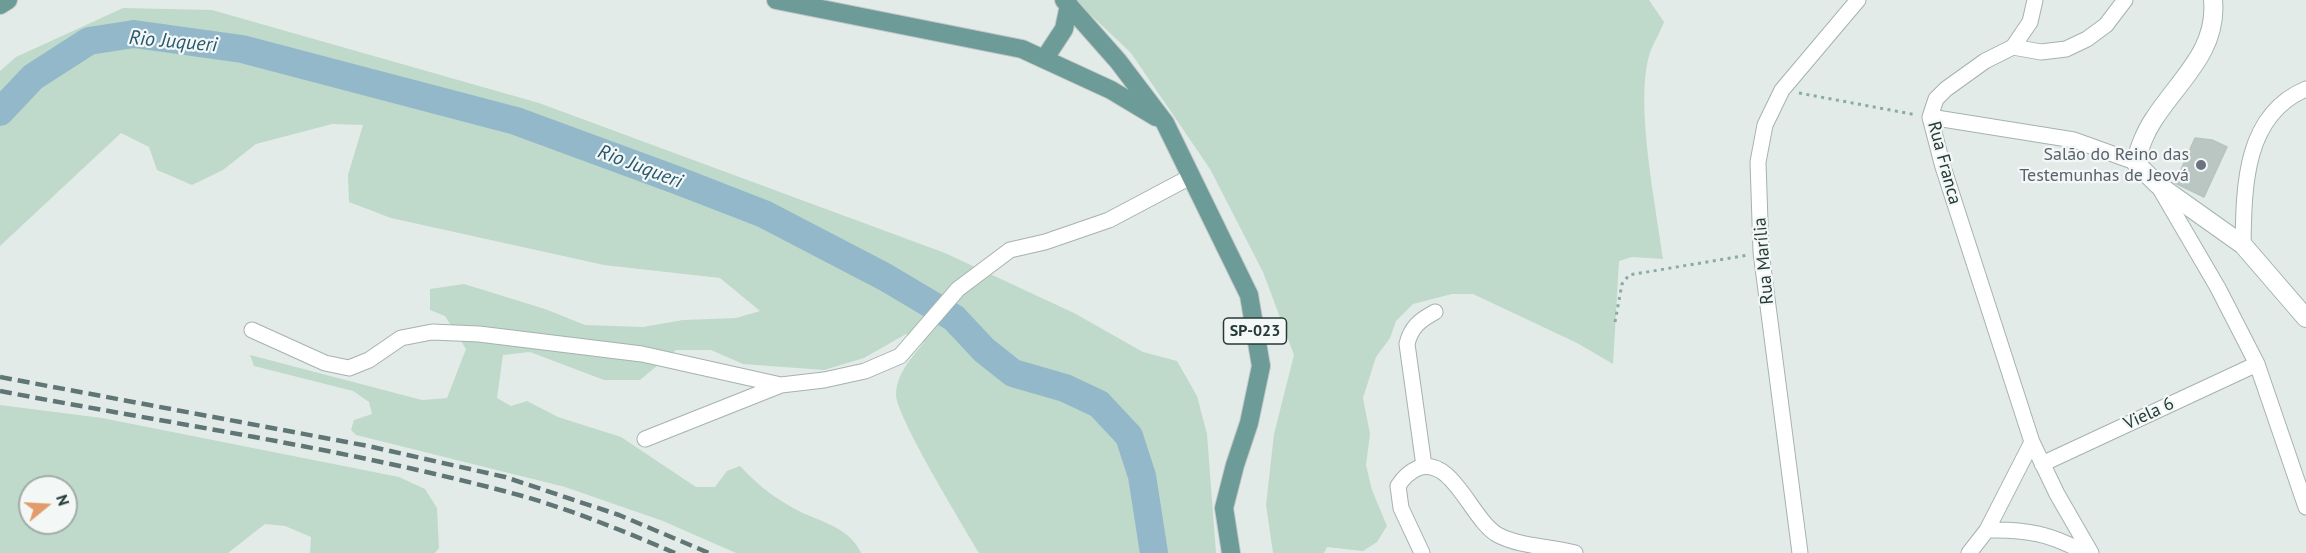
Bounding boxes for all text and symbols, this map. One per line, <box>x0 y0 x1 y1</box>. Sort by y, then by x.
water label: Rio Juqueri <box>128 26 218 58</box>
street label: Rua Franca <box>1923 119 1965 207</box>
water label: Rio Juqueri <box>594 140 686 194</box>
place label: Salão do Reino das Testemunhas de Jeová <box>2019 144 2189 186</box>
marker: Salão do Reino das Testemunhas de Jeová <box>2194 158 2208 172</box>
street label: Rua Marília <box>1749 217 1779 305</box>
road number: SP-023 <box>1224 318 1286 344</box>
street label: Viela 6 <box>2120 393 2178 435</box>
north arrow <box>18 475 78 535</box>
text: N <box>52 492 74 508</box>

